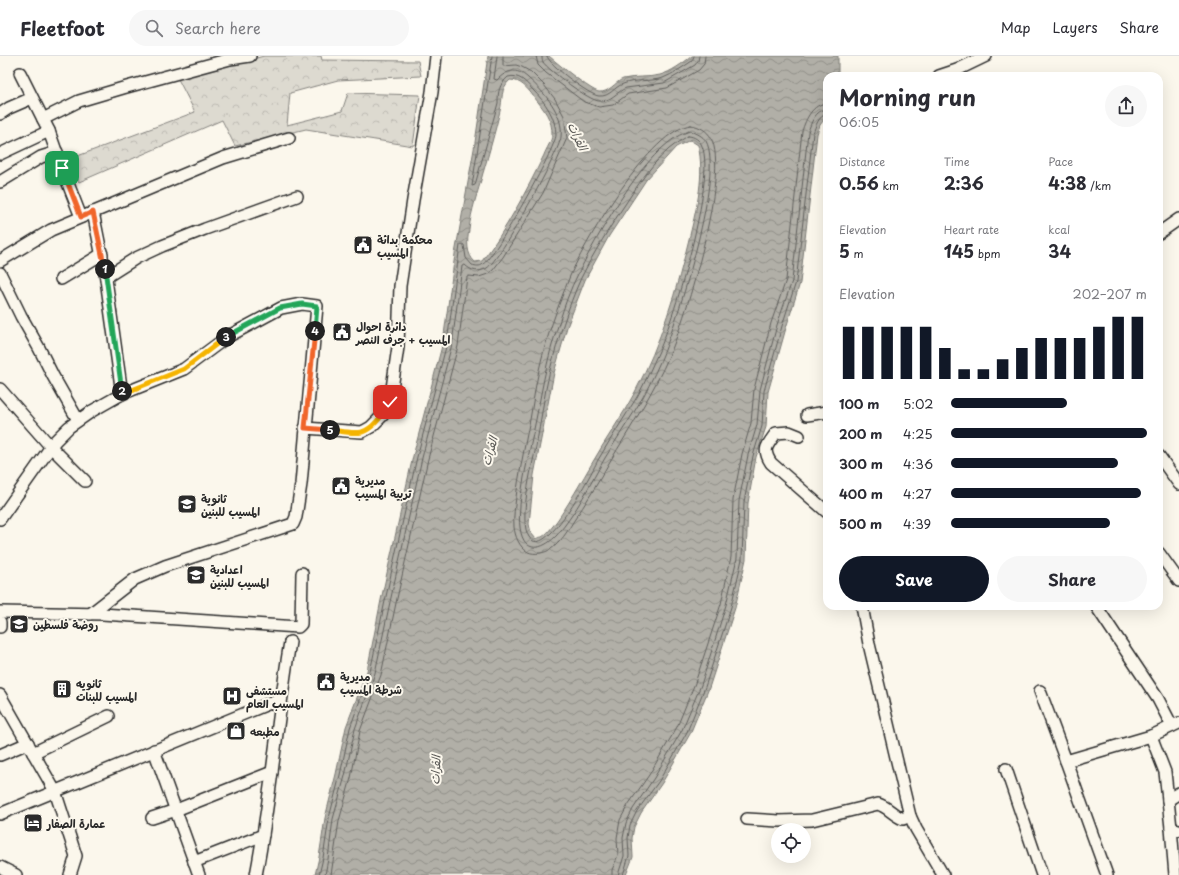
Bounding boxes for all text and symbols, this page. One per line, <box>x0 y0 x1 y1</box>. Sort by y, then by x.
search box <box>129 10 409 46</box>
text: Fleetfoot <box>20 14 105 42</box>
text: Search here <box>175 16 261 39</box>
icon: search <box>143 17 165 39</box>
text: Map <box>1001 17 1031 38</box>
text: Layers <box>1053 17 1098 38</box>
text: Share <box>1120 17 1159 38</box>
text: Morning run <box>839 80 976 113</box>
button: share <box>1105 85 1147 127</box>
text: 06:05 <box>839 112 879 131</box>
water label: الفرات <box>564 119 593 155</box>
pin <box>45 151 79 185</box>
text: Distance <box>839 153 885 170</box>
text: Time <box>944 153 970 170</box>
text: Pace <box>1048 153 1073 170</box>
icon: arrive <box>51 157 73 179</box>
text: 0.56 <box>839 170 879 196</box>
text: 2:36 <box>944 170 984 196</box>
text: 4:38 <box>1048 170 1087 196</box>
text: km <box>879 177 899 194</box>
text: /km <box>1087 177 1111 194</box>
text: Elevation <box>839 221 886 238</box>
text: Heart rate <box>944 221 999 238</box>
text: kcal <box>1048 221 1070 238</box>
place label: محكمة بدائة المسيب <box>377 231 433 261</box>
public building icon: محكمة بدائة المسيب <box>352 234 374 256</box>
text: 5 <box>839 238 850 264</box>
text: 145 <box>944 238 974 264</box>
text: 34 <box>1048 238 1071 264</box>
text: m <box>850 245 863 262</box>
text: bpm <box>974 245 1001 262</box>
pin: 1 <box>95 259 115 279</box>
text: 1 <box>102 260 108 277</box>
text: Elevation <box>839 284 895 303</box>
text: 202–207 m <box>1073 284 1147 303</box>
place label: دائرة احوال المسيب + جرف النصر <box>355 318 451 348</box>
pin: 4 <box>305 321 325 341</box>
public building icon: دائرة احوال المسيب + جرف النصر <box>331 321 353 343</box>
text: 4 <box>311 322 319 339</box>
pin: 3 <box>216 327 236 347</box>
text: 3 <box>222 328 230 345</box>
pin: 2 <box>112 381 132 401</box>
text: 2 <box>118 382 126 399</box>
pin <box>373 385 407 419</box>
icon: check <box>379 391 401 413</box>
text: 100 m <box>839 394 880 413</box>
text: 5:02 <box>903 394 933 413</box>
pin: 5 <box>320 420 340 440</box>
text: 5 <box>326 421 334 438</box>
text: 200 m <box>839 424 883 443</box>
text: 4:25 <box>903 424 933 443</box>
water label: الفرات <box>476 432 502 468</box>
text: 300 m <box>839 454 883 473</box>
text: 4:36 <box>903 454 933 473</box>
place label: مديرية تربية المسيب <box>355 472 412 502</box>
public building icon: مديرية تربية المسيب <box>330 475 352 497</box>
text: 400 m <box>839 484 883 503</box>
text: 4:27 <box>903 484 932 503</box>
place label: ثانوية المسيب للبنين <box>201 490 260 520</box>
school or university icon: ثانوية المسيب للبنين <box>176 493 198 515</box>
text: 500 m <box>839 514 882 533</box>
text: 4:39 <box>903 514 931 533</box>
button: Save <box>839 556 989 602</box>
button: Share <box>997 556 1147 602</box>
place label: اعدادية المسيب للبنين <box>210 561 269 591</box>
school or university icon: اعدادية المسيب للبنين <box>185 564 207 586</box>
school or university icon: روضة فلسطين <box>8 613 30 635</box>
place label: روضة فلسطين <box>33 616 98 633</box>
place label: مديرية شرطة المسيب <box>340 668 402 698</box>
public building icon: مديرية شرطة المسيب <box>315 671 337 693</box>
place label: ثانويه المسيب للبنات <box>76 675 137 705</box>
building icon: ثانويه المسيب للبنات <box>51 678 73 700</box>
place label: مستشفى المسيب العام <box>246 682 304 713</box>
hospital icon: مستشفى المسيب العام <box>221 685 243 707</box>
shop icon: مطبعه <box>225 720 247 742</box>
place label: مطبعه <box>250 723 280 740</box>
water label: الفرات <box>425 753 445 785</box>
hotel icon: عمارة الصفار <box>22 812 44 834</box>
place label: عمارة الصفار <box>46 815 106 832</box>
map controls <box>771 823 811 863</box>
button: locate <box>771 823 811 863</box>

